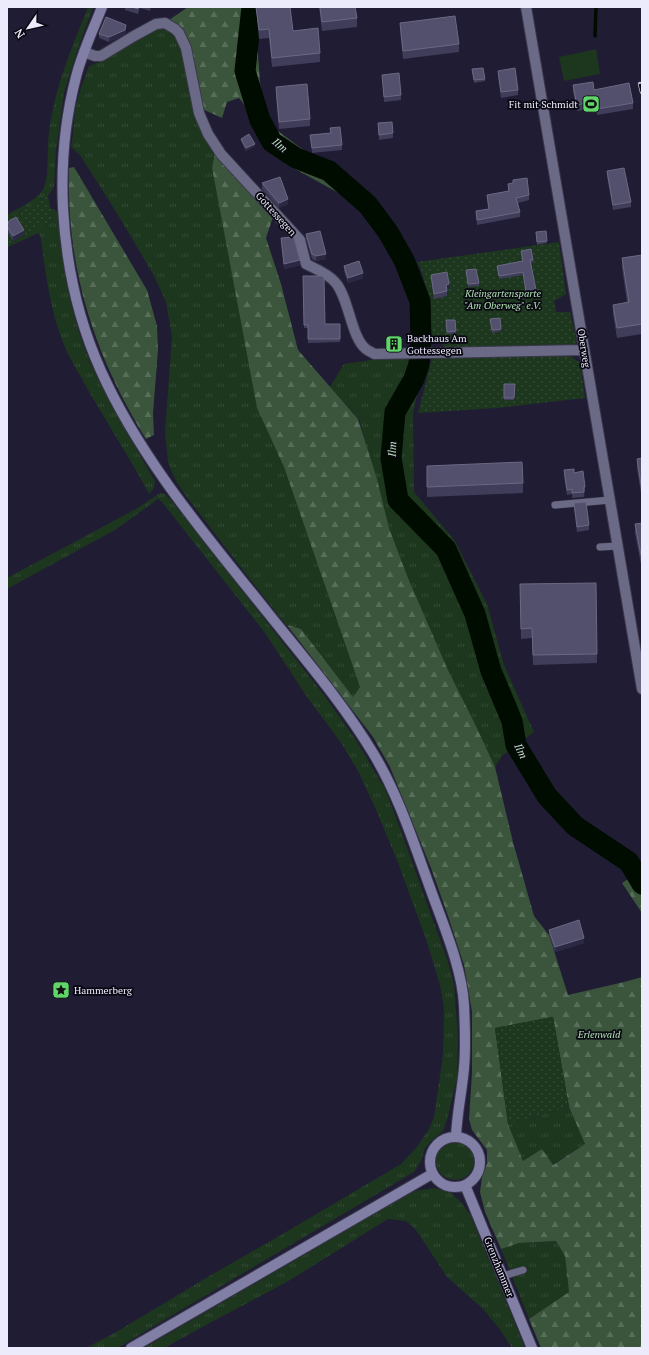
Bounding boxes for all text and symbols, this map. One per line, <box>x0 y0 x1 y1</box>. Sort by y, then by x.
north arrow <box>8 8 48 48</box>
text: N <box>11 26 28 41</box>
sports icon: Fit mit Schmidt <box>581 94 601 114</box>
place label: Fit mit Schmidt <box>509 98 578 111</box>
water label: Ilm <box>269 134 291 156</box>
street label: Gottessegen <box>253 189 299 239</box>
park label: Kleingartensparte "Am Oberweg" e.V. <box>464 287 542 312</box>
street label: Oberweg <box>575 328 594 369</box>
place label: Backhaus Am Gottessegen <box>407 332 467 357</box>
building icon: Backhaus Am Gottessegen <box>384 334 404 354</box>
water label: Ilm <box>385 441 399 458</box>
water label: Ilm <box>511 740 531 761</box>
place icon: Hammerberg <box>51 980 71 1000</box>
place label: Hammerberg <box>74 984 133 997</box>
park label: Erlenwald <box>577 1028 621 1041</box>
street label: Grenzhammer <box>481 1235 517 1299</box>

